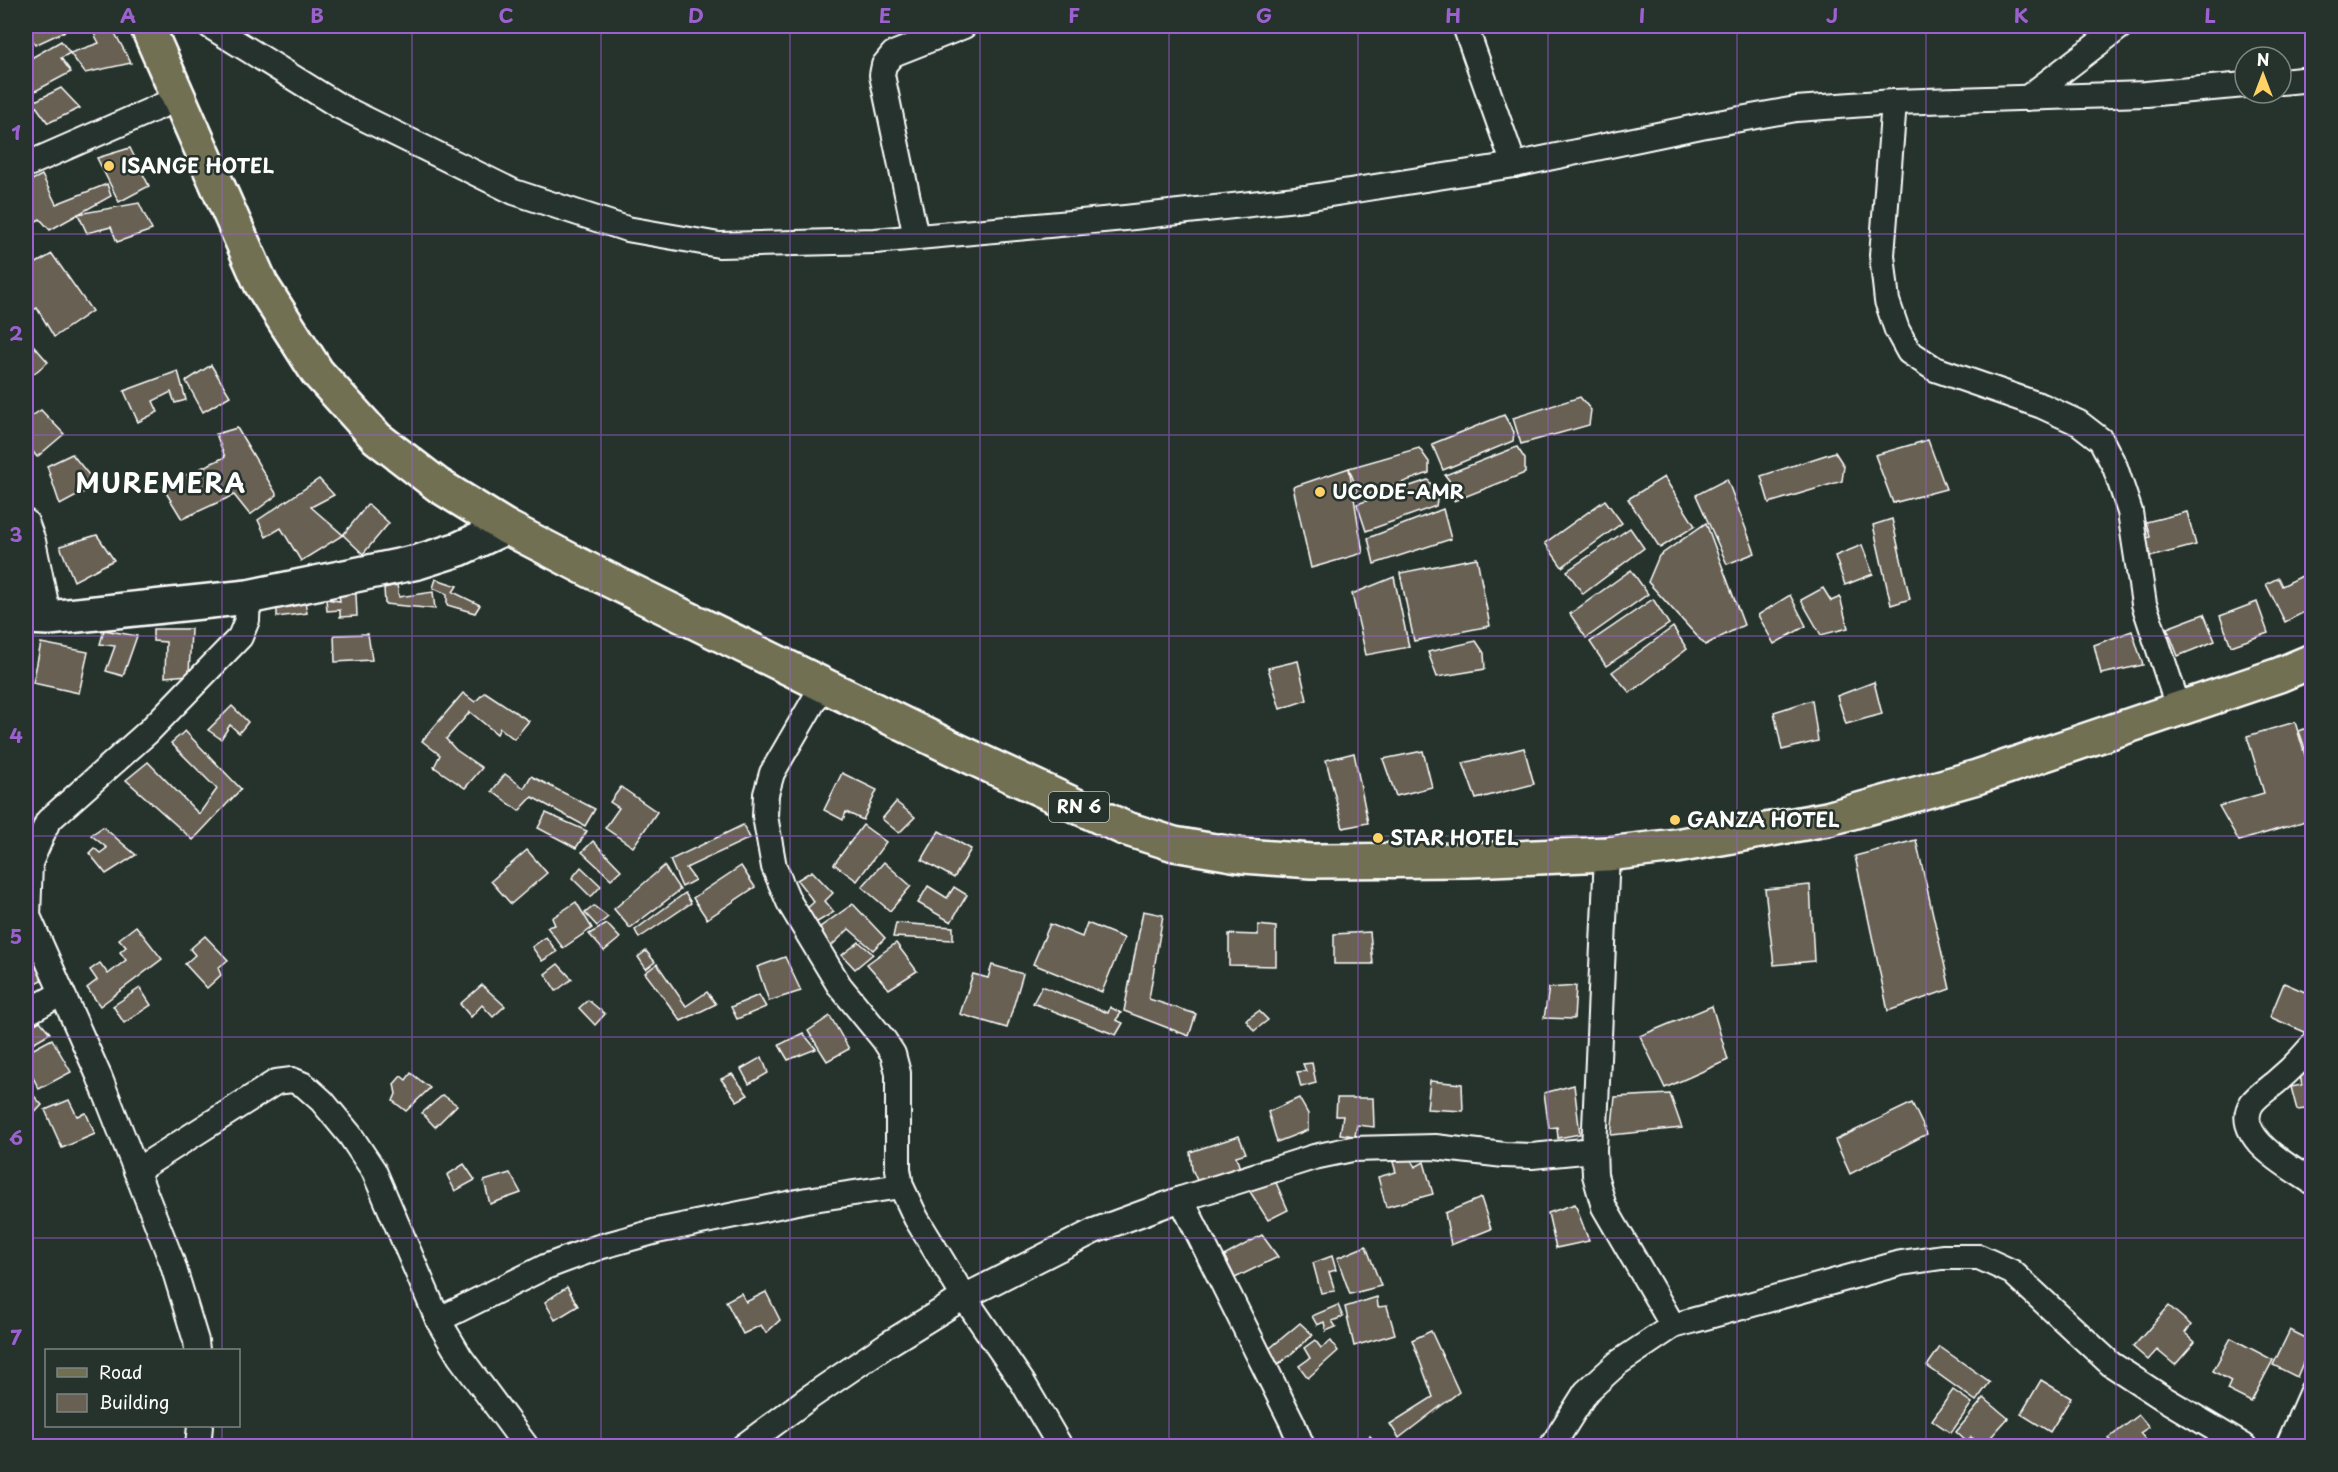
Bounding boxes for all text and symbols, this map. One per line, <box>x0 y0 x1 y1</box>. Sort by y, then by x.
text: A <box>120 0 136 30</box>
text: B <box>310 0 324 30</box>
text: C <box>498 0 514 30</box>
text: D <box>688 0 704 30</box>
text: E <box>879 0 891 30</box>
text: F <box>1068 0 1080 30</box>
text: G <box>1256 0 1272 30</box>
text: H <box>1445 0 1461 30</box>
text: I <box>1639 0 1645 30</box>
text: J <box>1826 0 1838 30</box>
text: K <box>2014 0 2029 30</box>
text: L <box>2204 0 2216 30</box>
north arrow <box>2233 45 2293 105</box>
text: N <box>2257 47 2269 71</box>
text: 1 <box>11 117 21 147</box>
place label: ISANGE HOTEL <box>121 150 275 180</box>
marker: ISANGE HOTEL <box>102 159 116 173</box>
text: 2 <box>9 318 23 348</box>
district label: MUREMERA <box>75 463 247 502</box>
place label: UCODE-AMR <box>1332 476 1465 506</box>
marker: UCODE-AMR <box>1313 485 1327 499</box>
text: 3 <box>9 519 23 549</box>
text: 4 <box>9 720 23 750</box>
road number: RN 6 <box>1049 792 1109 822</box>
place label: GANZA HOTEL <box>1687 804 1840 834</box>
marker: GANZA HOTEL <box>1668 813 1682 827</box>
place label: STAR HOTEL <box>1390 822 1519 852</box>
marker: STAR HOTEL <box>1371 831 1385 845</box>
text: 5 <box>10 921 22 951</box>
text: 6 <box>9 1122 23 1152</box>
text: 7 <box>10 1322 22 1352</box>
legend <box>45 1349 240 1427</box>
text: Road <box>99 1358 143 1385</box>
text: Building <box>99 1388 169 1415</box>

